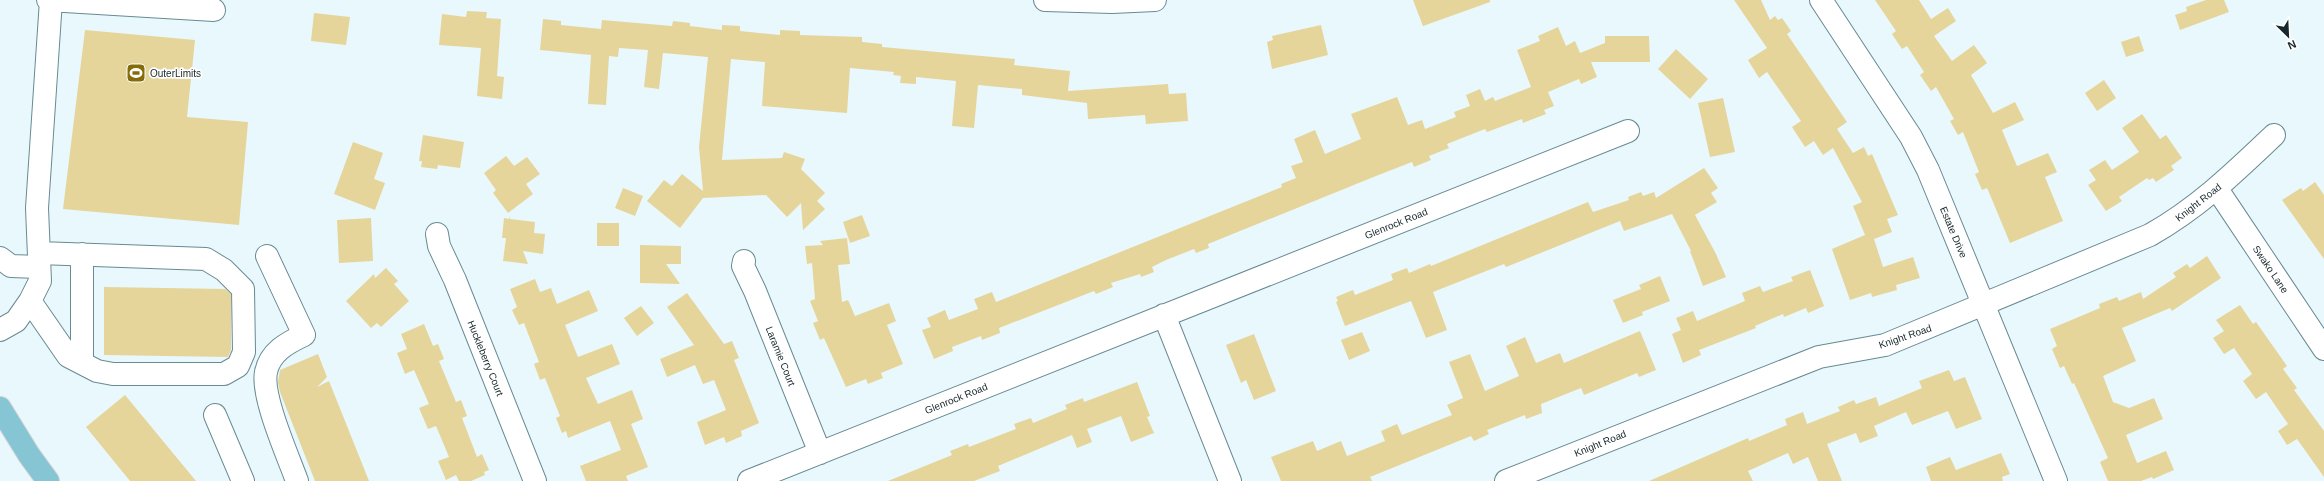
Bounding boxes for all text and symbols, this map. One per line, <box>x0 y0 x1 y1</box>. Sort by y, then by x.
north arrow <box>2268 16 2308 56</box>
text: N <box>2286 38 2298 52</box>
sports icon: OuterLimits <box>125 62 147 84</box>
place label: OuterLimits <box>150 68 201 79</box>
street label: Knight Road <box>2173 181 2223 224</box>
street label: Estate Drive <box>1938 205 1969 260</box>
street label: Glenrock Road <box>1363 206 1429 241</box>
street label: Swako Lane <box>2251 243 2291 296</box>
street label: Huckleberry Court <box>465 319 506 398</box>
street label: Knight Road <box>1877 322 1933 351</box>
street label: Laramie Court <box>764 325 798 388</box>
street label: Glenrock Road <box>923 381 989 416</box>
street label: Knight Road <box>1573 428 1628 459</box>

